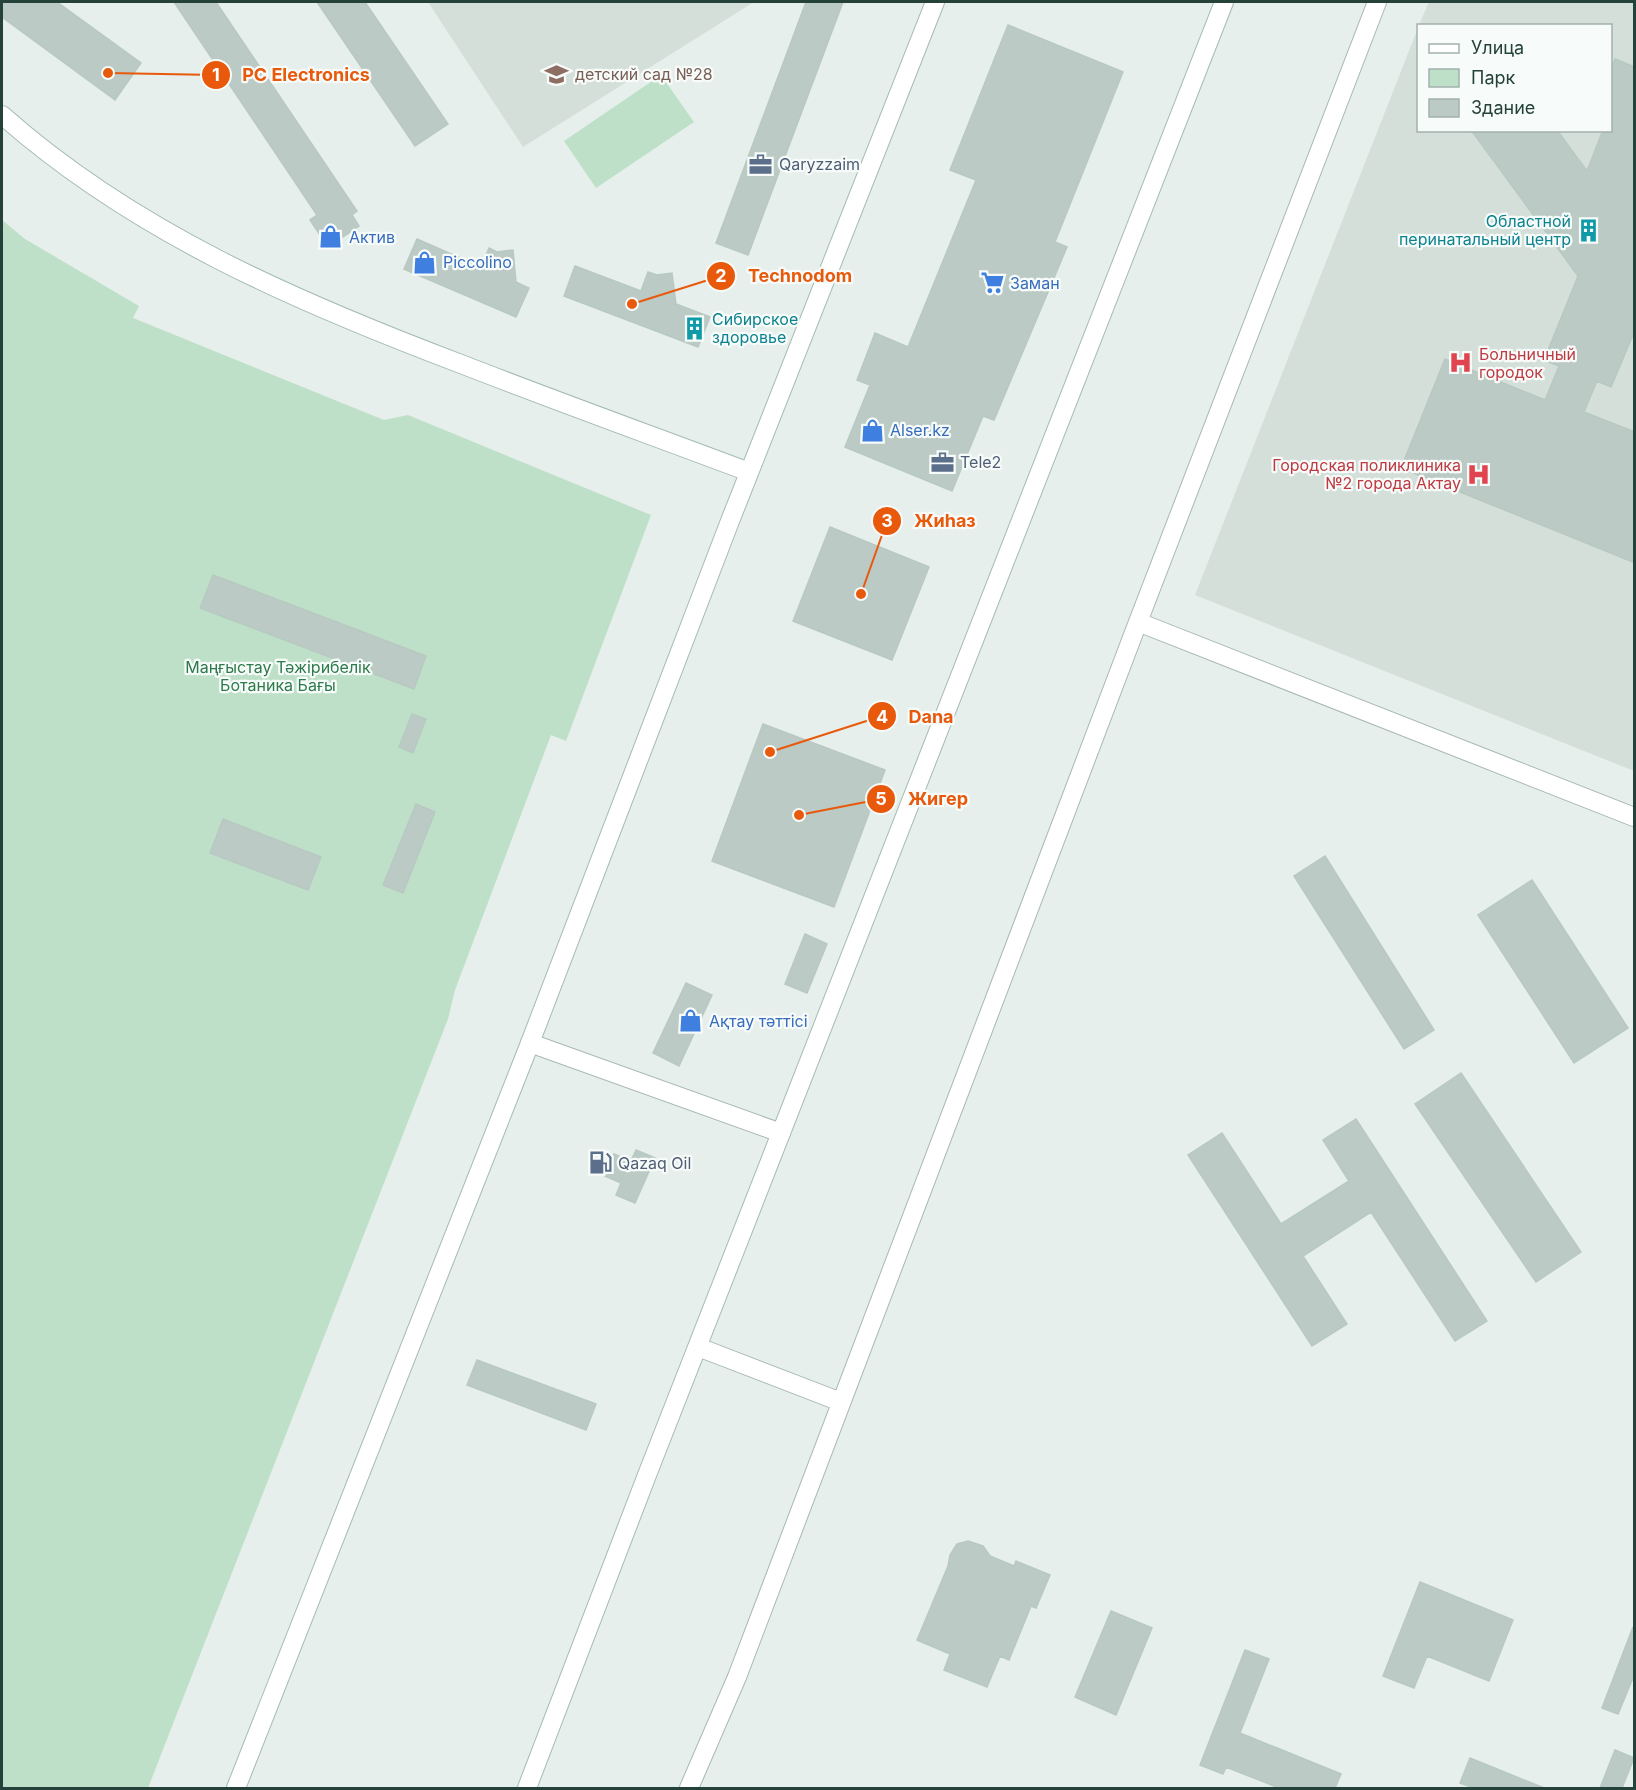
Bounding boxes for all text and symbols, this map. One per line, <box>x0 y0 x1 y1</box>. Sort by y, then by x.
legend <box>1417 24 1612 132</box>
text: Улица <box>1471 37 1524 58</box>
callout: PC Electronics <box>201 57 382 93</box>
school or university icon: детский сад №28 <box>544 61 570 87</box>
text: 1 <box>212 64 220 85</box>
text: PC Electronics <box>242 64 370 85</box>
place label: детский сад №28 <box>575 64 713 84</box>
text: Парк <box>1471 67 1516 88</box>
text: Здание <box>1471 97 1535 118</box>
office icon: Qaryzzaim <box>748 151 774 177</box>
place label: Qaryzzaim <box>779 154 860 174</box>
place label: Областной перинатальный центр <box>1399 211 1571 249</box>
building icon: Областной перинатальный центр <box>1576 217 1602 243</box>
shop icon: Актив <box>318 224 344 250</box>
place label: Актив <box>349 227 395 247</box>
shop icon: Piccolino <box>412 249 438 275</box>
place label: Piccolino <box>443 252 512 272</box>
callout: Technodom <box>706 258 864 294</box>
text: 2 <box>715 265 727 286</box>
text: Technodom <box>748 265 852 286</box>
supermarket icon: Заман <box>979 270 1005 296</box>
place label: Заман <box>1010 273 1060 293</box>
place label: Сибирское здоровье <box>712 309 798 347</box>
building icon: Сибирское здоровье <box>681 315 707 341</box>
place label: Больничный городок <box>1479 344 1576 382</box>
hospital icon: Больничный городок <box>1448 350 1474 376</box>
shop icon: Alser.kz <box>859 417 885 443</box>
place label: Alser.kz <box>890 420 950 440</box>
office icon: Tele2 <box>929 449 955 475</box>
place label: Tele2 <box>960 452 1001 472</box>
place label: Городская поликлиника №2 города Актау <box>1272 455 1461 493</box>
hospital icon: Городская поликлиника №2 города Актау <box>1466 461 1492 487</box>
callout: Жиhаз <box>872 503 988 539</box>
text: 3 <box>881 510 893 531</box>
text: Жиhаз <box>914 510 976 531</box>
park label: Маңғыстау Тәжірибелік Ботаника Бағы <box>185 657 371 695</box>
callout: Dana <box>867 698 966 734</box>
text: 4 <box>876 706 888 727</box>
text: Dana <box>908 706 954 727</box>
callout: Жигер <box>866 781 980 817</box>
text: 5 <box>875 788 887 809</box>
text: Жигер <box>908 788 968 809</box>
shop icon: Ақтау тәттісі <box>678 1008 704 1034</box>
place label: Ақтау тәттісі <box>709 1011 808 1031</box>
fuel station icon: Qazaq Oil <box>587 1150 613 1176</box>
place label: Qazaq Oil <box>618 1153 691 1173</box>

